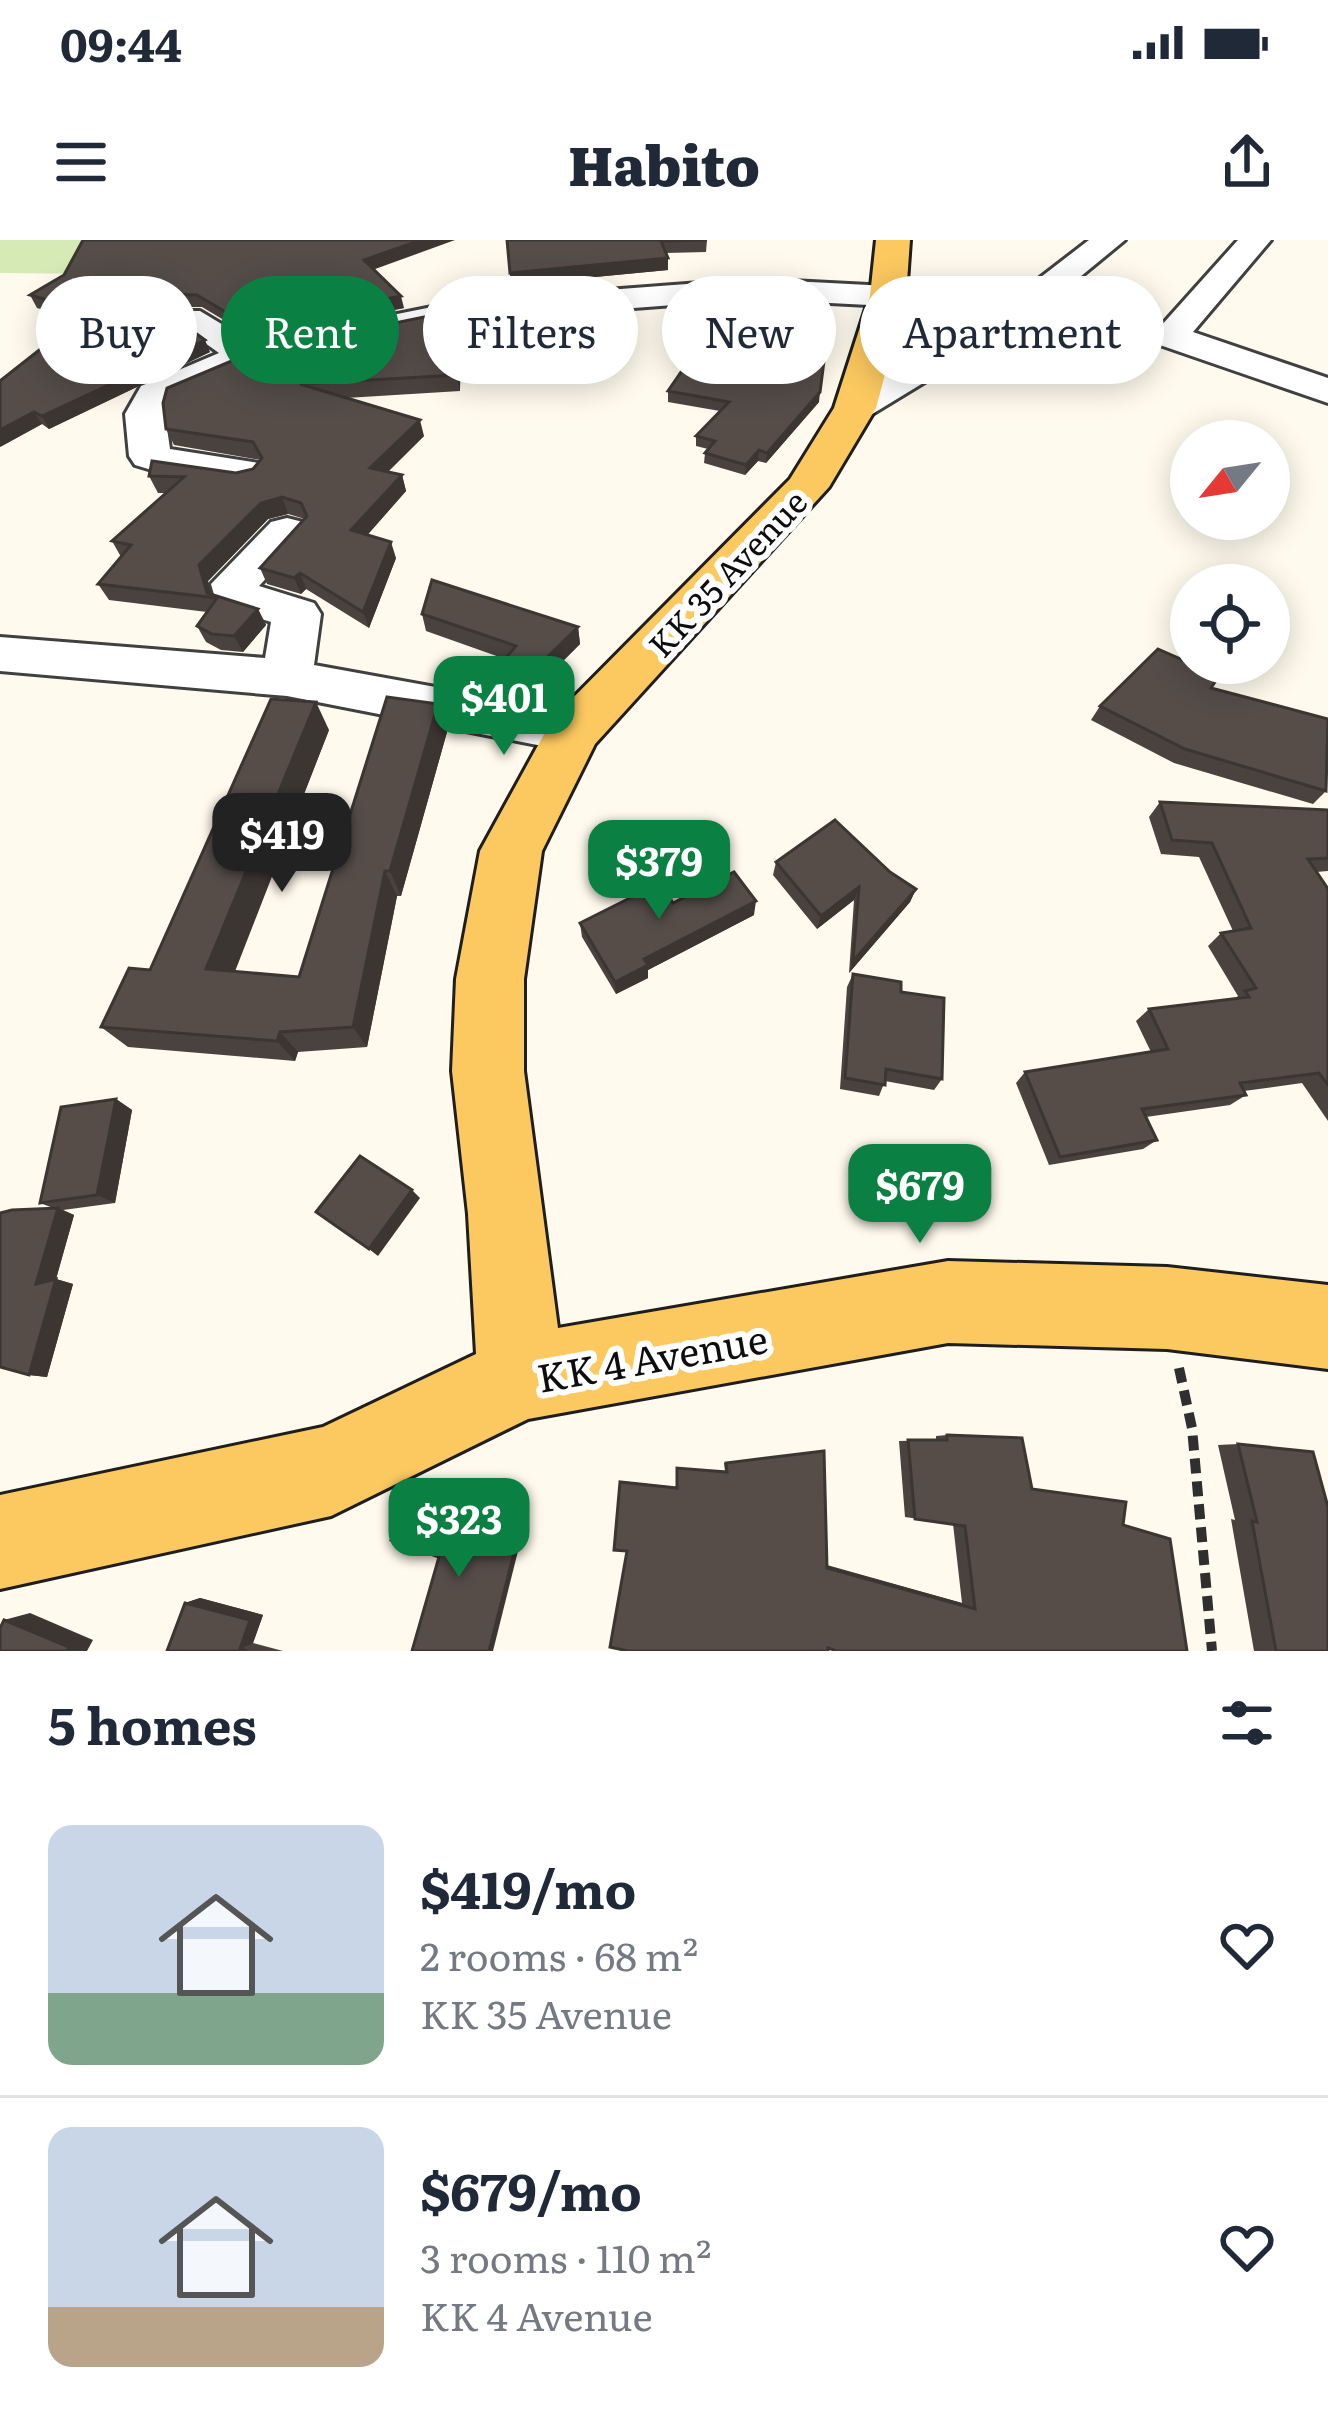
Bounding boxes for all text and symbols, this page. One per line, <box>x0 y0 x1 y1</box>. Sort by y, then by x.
text: 09:44 <box>60 9 182 76</box>
text: Habito <box>568 122 760 203</box>
icon: menu <box>48 129 114 195</box>
icon: share <box>1214 129 1280 195</box>
chip: Buy <box>36 276 197 384</box>
chip: Rent <box>221 276 399 384</box>
chip: Filters <box>423 276 638 384</box>
chip: New <box>662 276 836 384</box>
chip: Apartment <box>860 276 1164 384</box>
north arrow <box>1170 420 1290 540</box>
map controls <box>1170 420 1290 684</box>
street label: KK 35 Avenue <box>635 477 817 667</box>
button: locate <box>1170 564 1290 684</box>
pin: $401 <box>433 656 575 758</box>
text: $401 <box>461 666 547 724</box>
pin: $419 <box>211 793 353 895</box>
text: $419 <box>239 803 325 861</box>
pin: $379 <box>588 820 730 922</box>
text: $379 <box>615 830 703 888</box>
pin: $679 <box>849 1144 991 1246</box>
text: $679 <box>875 1154 965 1212</box>
street label: KK 4 Avenue <box>532 1307 772 1405</box>
pin: $323 <box>388 1478 530 1580</box>
text: $323 <box>416 1488 503 1546</box>
text: 5 homes <box>48 1685 257 1761</box>
icon: filters <box>1214 1690 1280 1756</box>
text: $419/mo <box>420 1849 636 1925</box>
icon: home <box>144 1873 288 2017</box>
icon: heart <box>1214 1912 1280 1978</box>
text: 2 rooms · 68 m² <box>420 1925 698 1983</box>
text: KK 35 Avenue <box>420 1983 672 2041</box>
text: $679/mo <box>420 2151 642 2227</box>
icon: home <box>144 2175 288 2319</box>
icon: heart <box>1214 2214 1280 2280</box>
text: 3 rooms · 110 m² <box>420 2227 711 2285</box>
text: KK 4 Avenue <box>420 2285 653 2343</box>

